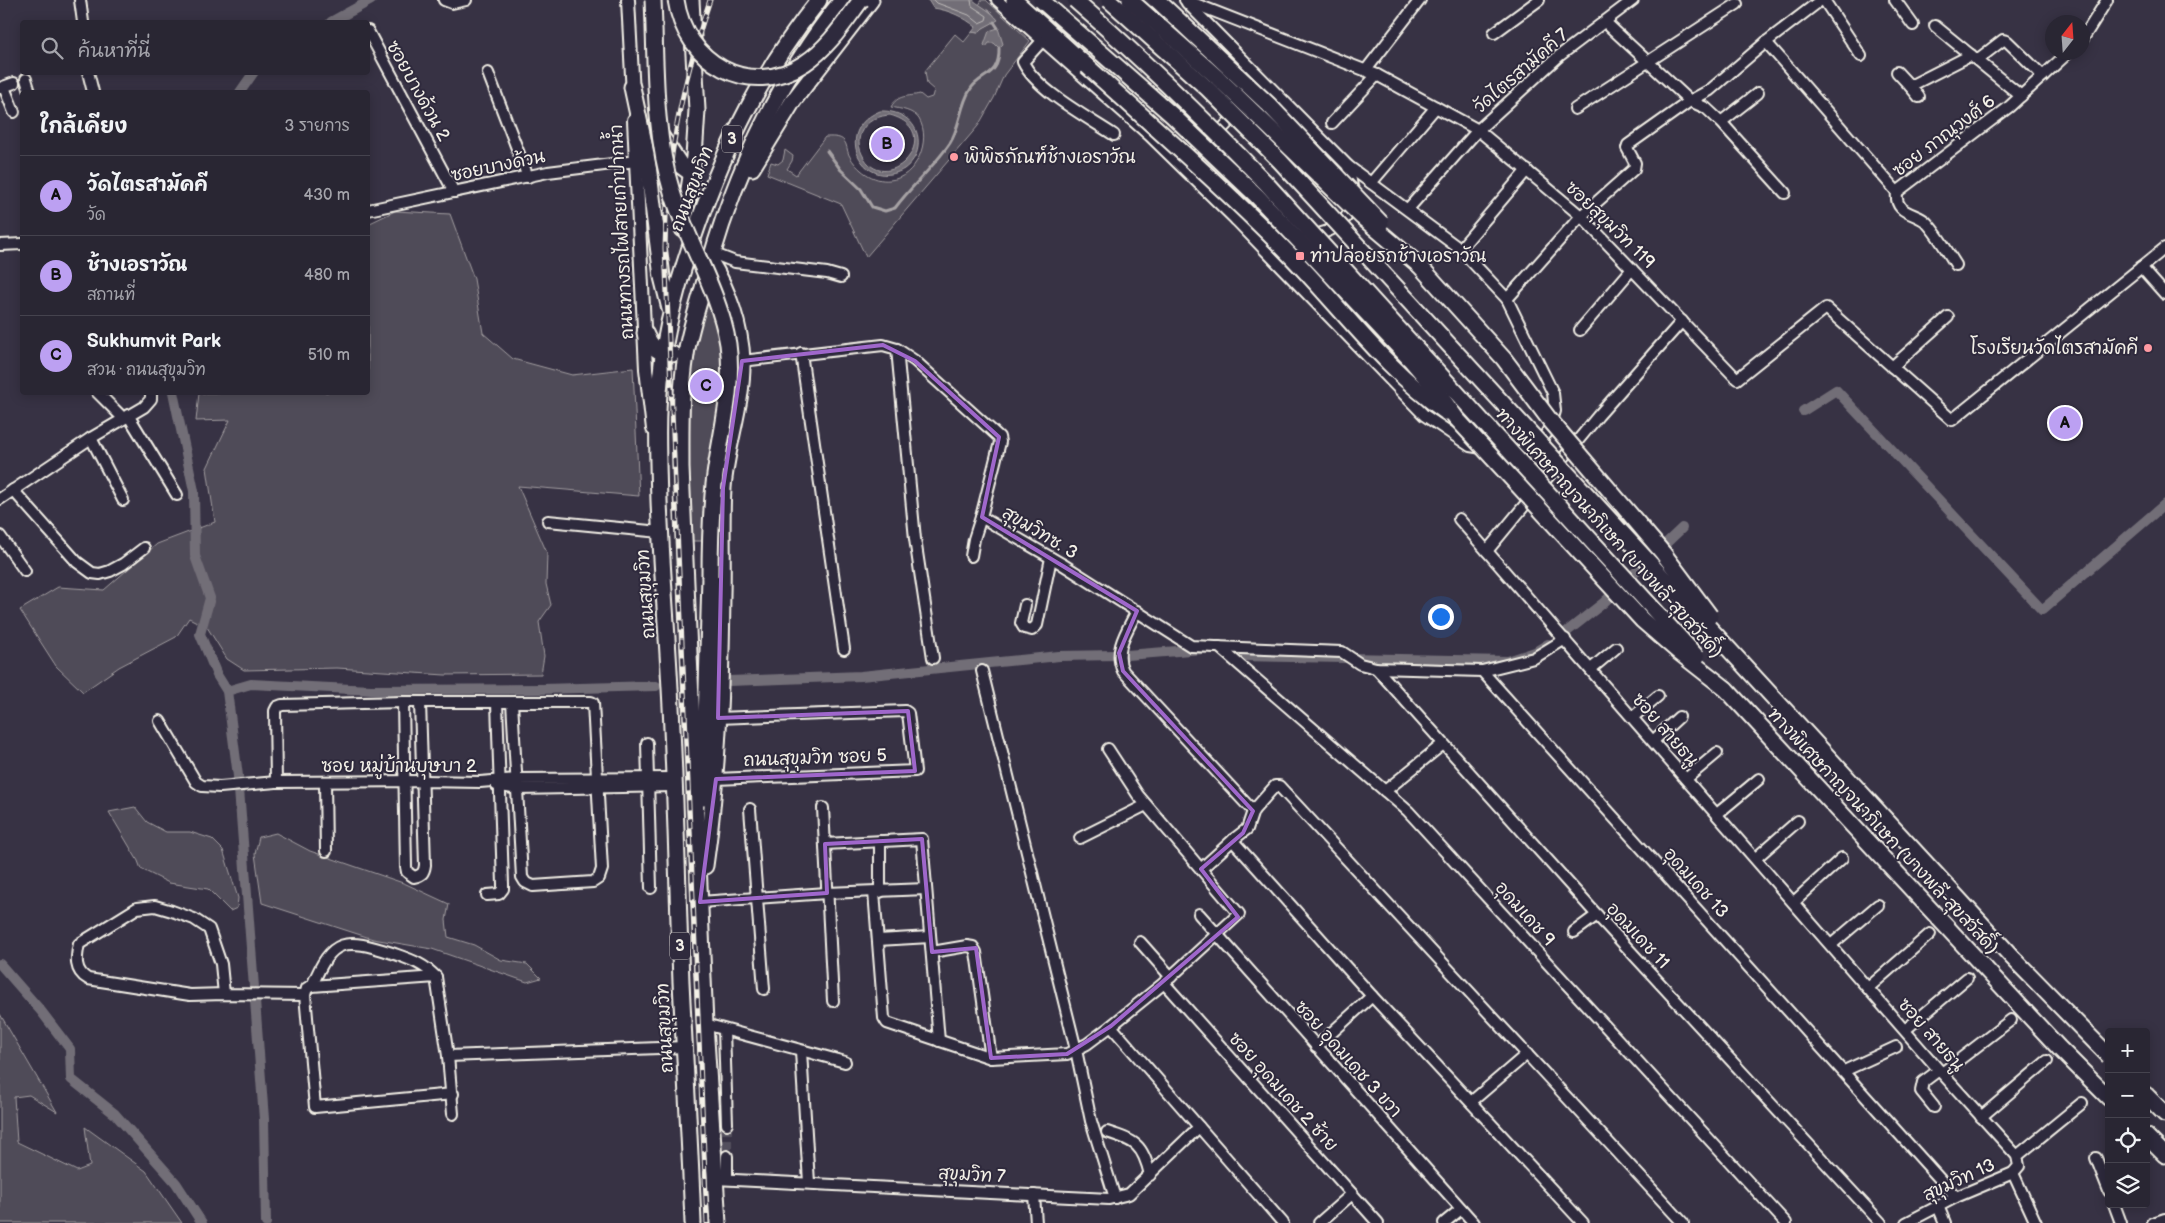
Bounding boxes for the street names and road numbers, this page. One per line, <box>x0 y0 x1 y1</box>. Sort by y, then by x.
street label: วัดไตรสามัคคี 7 <box>1467 22 1573 118</box>
street label: ซอยบางด้วน 2 <box>382 36 456 145</box>
street label: ซอย ภาณุวงศ์ 6 <box>1887 88 2001 184</box>
street label: ถนนทางรถไฟสายเก่าปากน้ำ <box>599 124 638 340</box>
road number: 3 <box>722 126 742 152</box>
street label: ถนนสุขุมวิท <box>665 143 721 236</box>
street label: ซอยบางด้วน <box>449 144 547 186</box>
street label: ซอยสุขุมวิท 119 <box>1559 176 1660 275</box>
street label: ทางพิเศษกาญจนาภิเษก (บางพลี-สุขสวัสดิ์) <box>1489 399 1732 664</box>
street label: สุขุมวิทซ. 3 <box>997 501 1082 566</box>
street label: ถนนสุขุมวิท <box>631 548 663 640</box>
street label: ซอย สายธนู <box>1625 689 1703 773</box>
street label: ทางพิเศษกาญจนาภิเษก (บางพลี-สุขสวัสดิ์) <box>1761 699 2008 960</box>
street label: ถนนสุขุมวิท ซอย 5 <box>743 744 887 774</box>
street label: ซอย หมู่บ้านบุษบา 2 <box>321 754 477 780</box>
street label: อุดมเดช 13 <box>1657 844 1733 924</box>
street label: อุดมเดช 9 <box>1489 878 1559 952</box>
street label: อุดมเดช 11 <box>1600 899 1674 975</box>
road number: 3 <box>670 932 690 959</box>
street label: ถนนสุขุมวิท <box>651 982 681 1074</box>
street label: ซอย สายธนู <box>1891 994 1969 1078</box>
street label: ซอย อุดมเดช 3 ขวา <box>1288 996 1406 1124</box>
street label: ซอย อุดมเดช 2 ซ้าย <box>1222 1027 1344 1158</box>
street label: สุขุมวิท 13 <box>1919 1153 2000 1208</box>
street label: สุขุมวิท 7 <box>938 1162 1006 1190</box>

